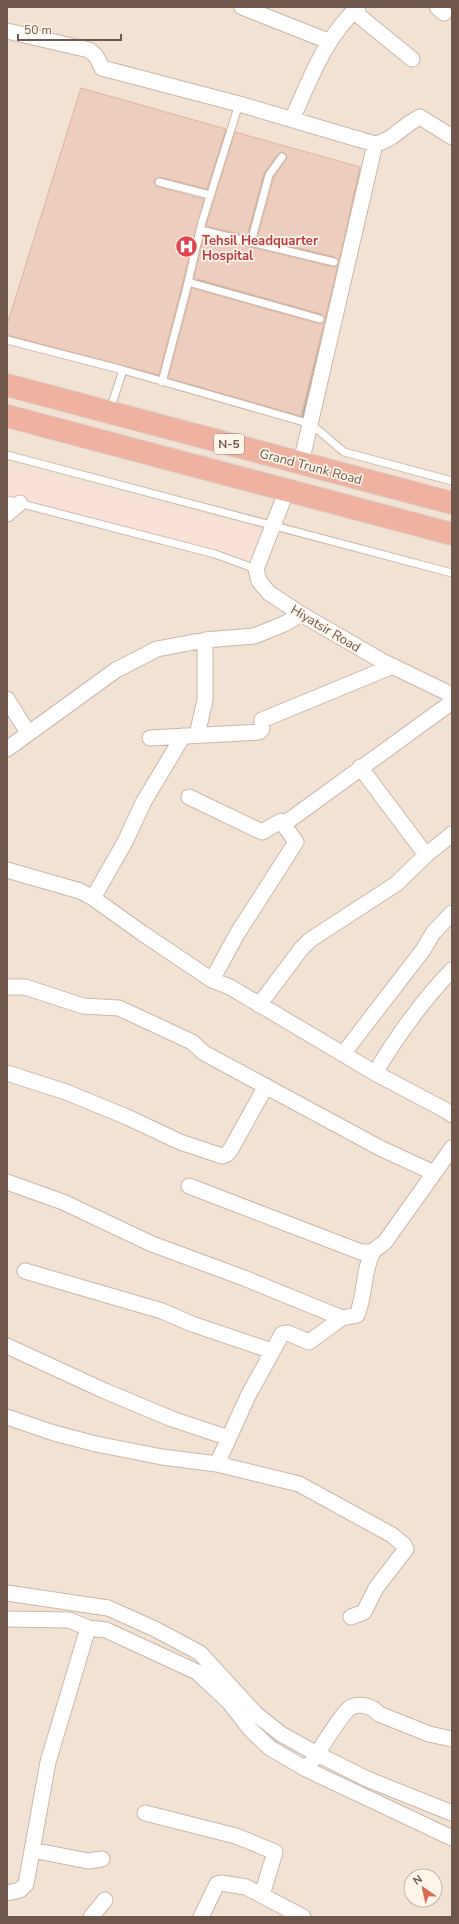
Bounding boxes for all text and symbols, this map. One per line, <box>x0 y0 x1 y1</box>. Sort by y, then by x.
scale bar <box>18 16 121 42</box>
text: 50 m <box>24 22 52 38</box>
place label: Tehsil Headquarter Hospital <box>202 232 319 265</box>
hospital icon: Tehsil Headquarter Hospital <box>174 234 200 260</box>
road number: N-5 <box>214 434 244 454</box>
street label: Grand Trunk Road <box>257 445 364 489</box>
street label: Hiyatsir Road <box>287 601 364 657</box>
north arrow <box>403 1868 443 1908</box>
text: N <box>410 1872 425 1889</box>

